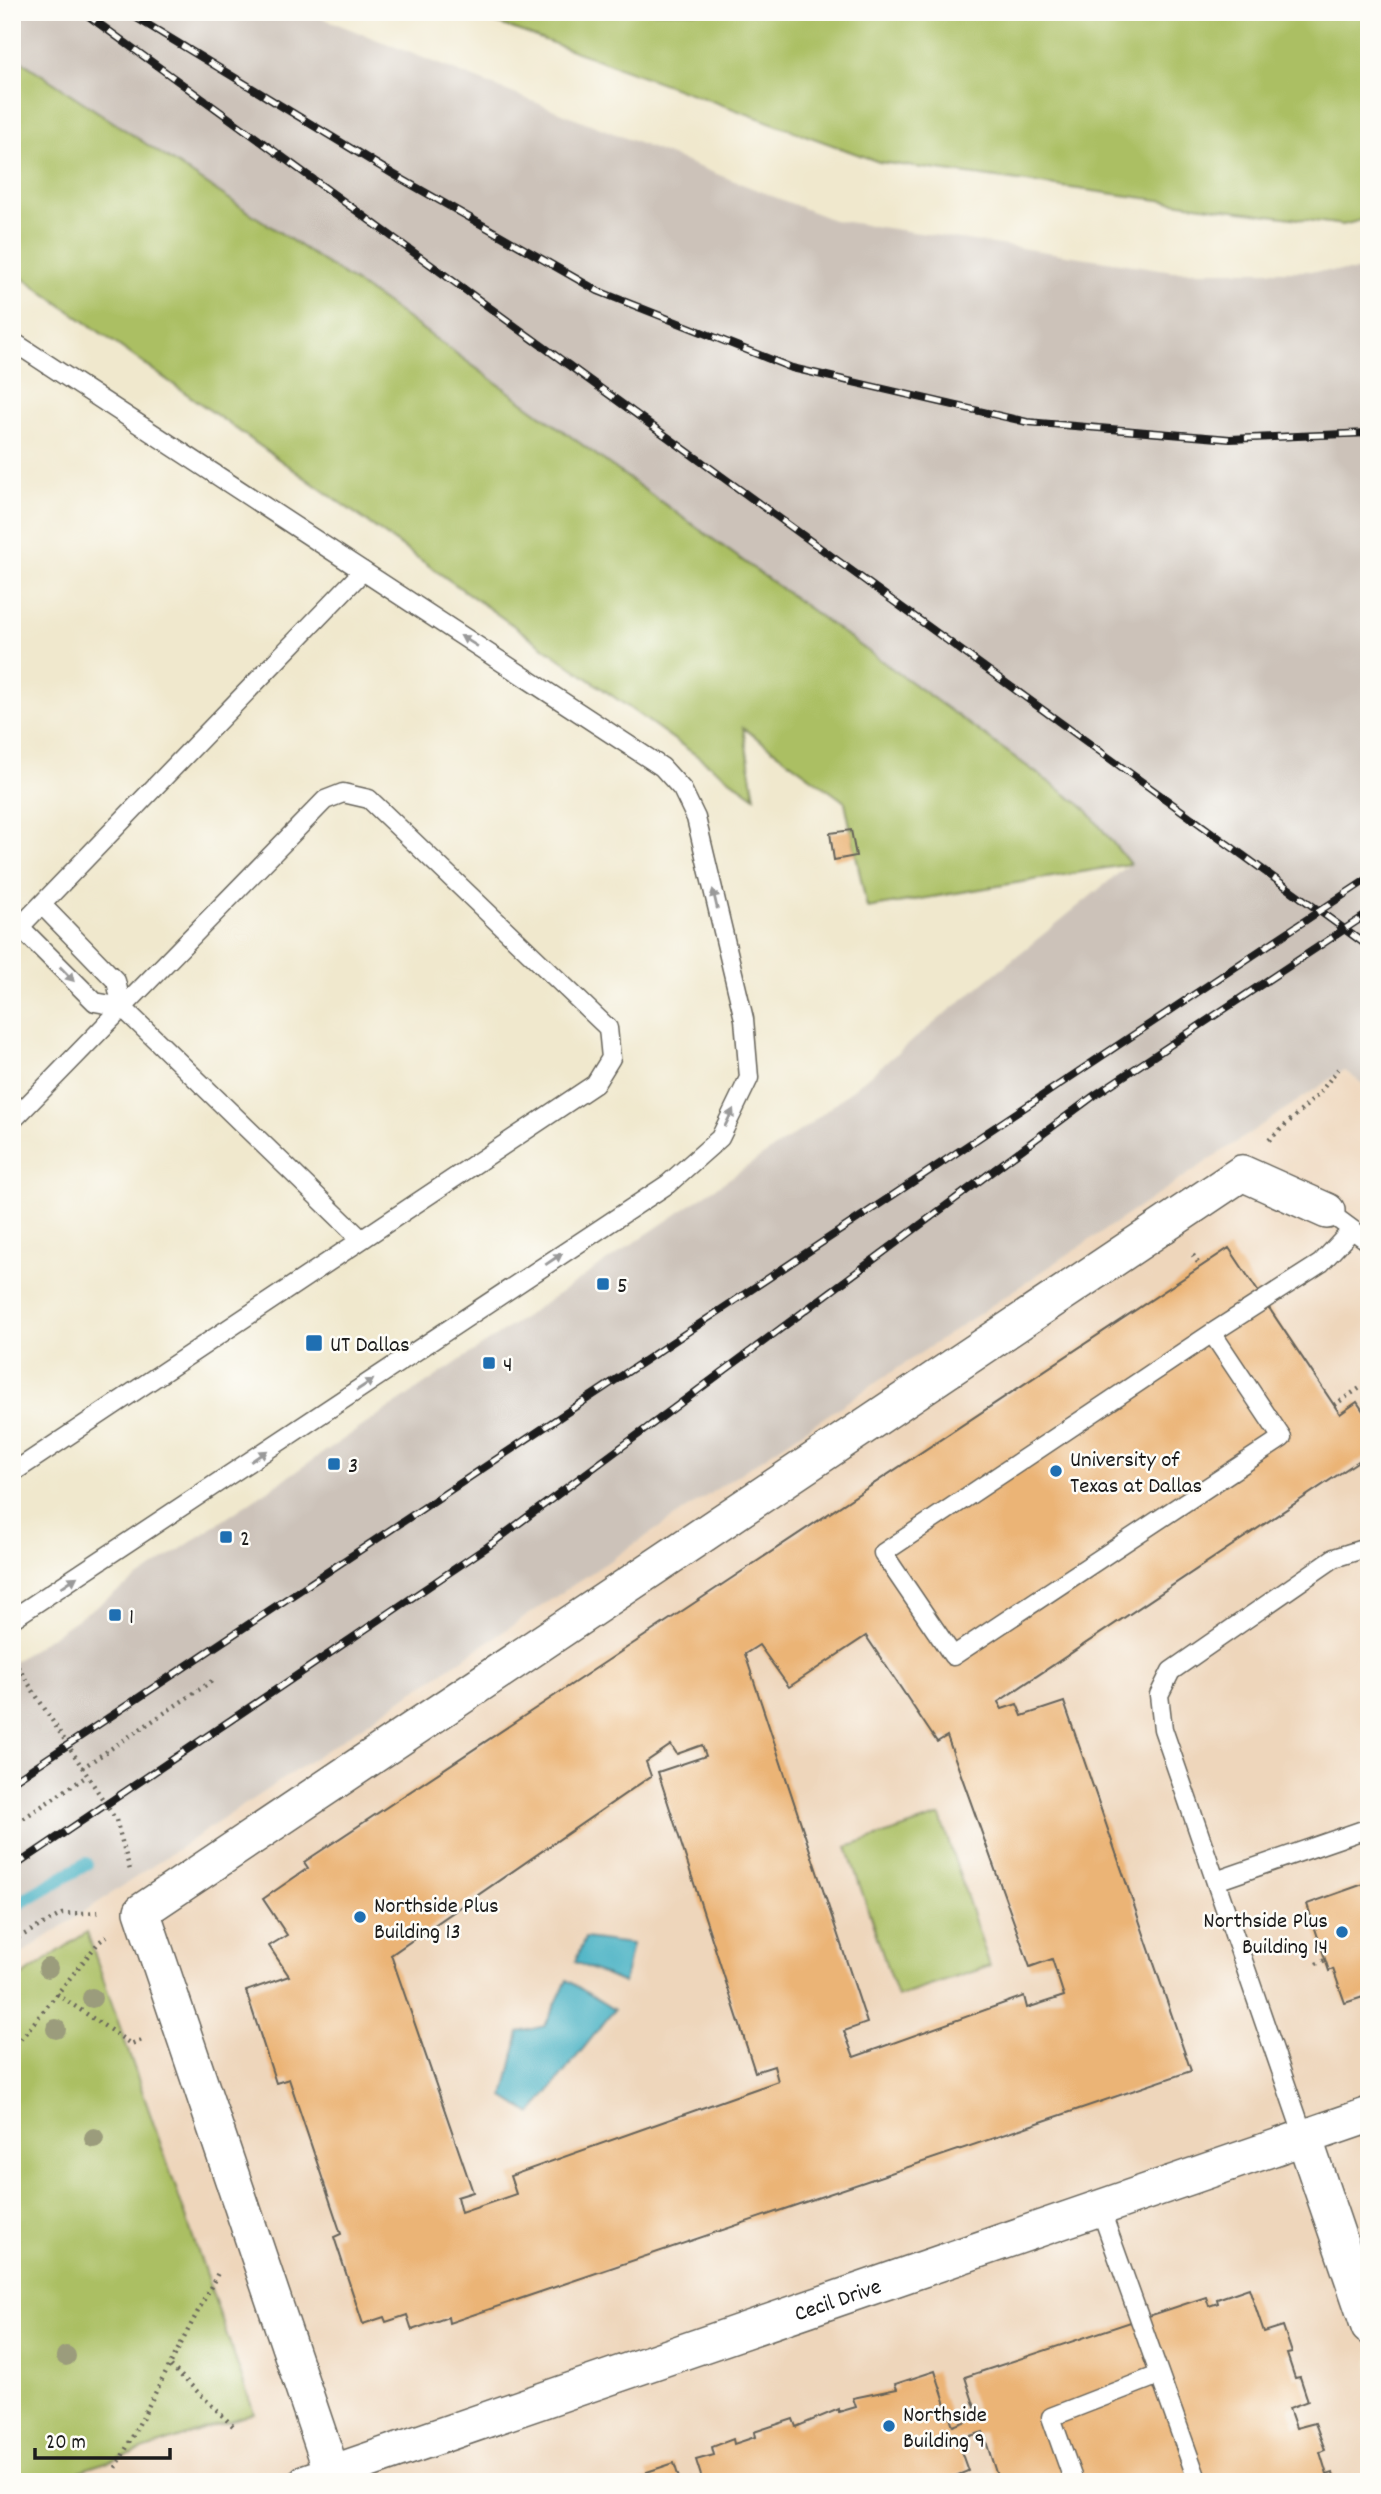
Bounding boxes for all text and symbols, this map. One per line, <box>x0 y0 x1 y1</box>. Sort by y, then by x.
one-way arrow <box>460 634 478 648</box>
one-way arrow <box>710 888 721 910</box>
one-way arrow <box>59 966 76 983</box>
one-way arrow <box>723 1108 735 1128</box>
one-way arrow <box>544 1253 564 1266</box>
place label: 5 <box>617 1271 628 1304</box>
marker: 5 <box>595 1276 611 1292</box>
place label: UT Dallas <box>330 1330 410 1363</box>
marker: UT Dallas <box>304 1333 324 1353</box>
place label: 4 <box>503 1350 513 1383</box>
marker: 4 <box>481 1355 497 1371</box>
one-way arrow <box>356 1378 374 1392</box>
place label: University of Texas at Dallas <box>1070 1445 1202 1504</box>
one-way arrow <box>249 1449 268 1462</box>
place label: 3 <box>348 1451 358 1484</box>
marker: 3 <box>326 1456 342 1472</box>
marker: University of Texas at Dallas <box>1048 1463 1064 1479</box>
place label: 2 <box>240 1524 250 1557</box>
marker: 2 <box>218 1529 234 1545</box>
one-way arrow <box>59 1575 79 1588</box>
place label: 1 <box>129 1602 134 1635</box>
marker: 1 <box>107 1607 123 1623</box>
place label: Northside Plus Building 13 <box>374 1891 499 1950</box>
place label: Northside Plus Building 14 <box>1203 1906 1328 1965</box>
marker: Northside Plus Building 13 <box>352 1909 368 1925</box>
marker: Northside Plus Building 14 <box>1334 1924 1350 1940</box>
street label: Cecil Drive <box>790 2272 886 2332</box>
place label: Northside Building 9 <box>903 2400 987 2459</box>
scale bar <box>35 2417 170 2461</box>
marker: Northside Building 9 <box>881 2418 897 2434</box>
text: 20 m <box>46 2429 86 2459</box>

